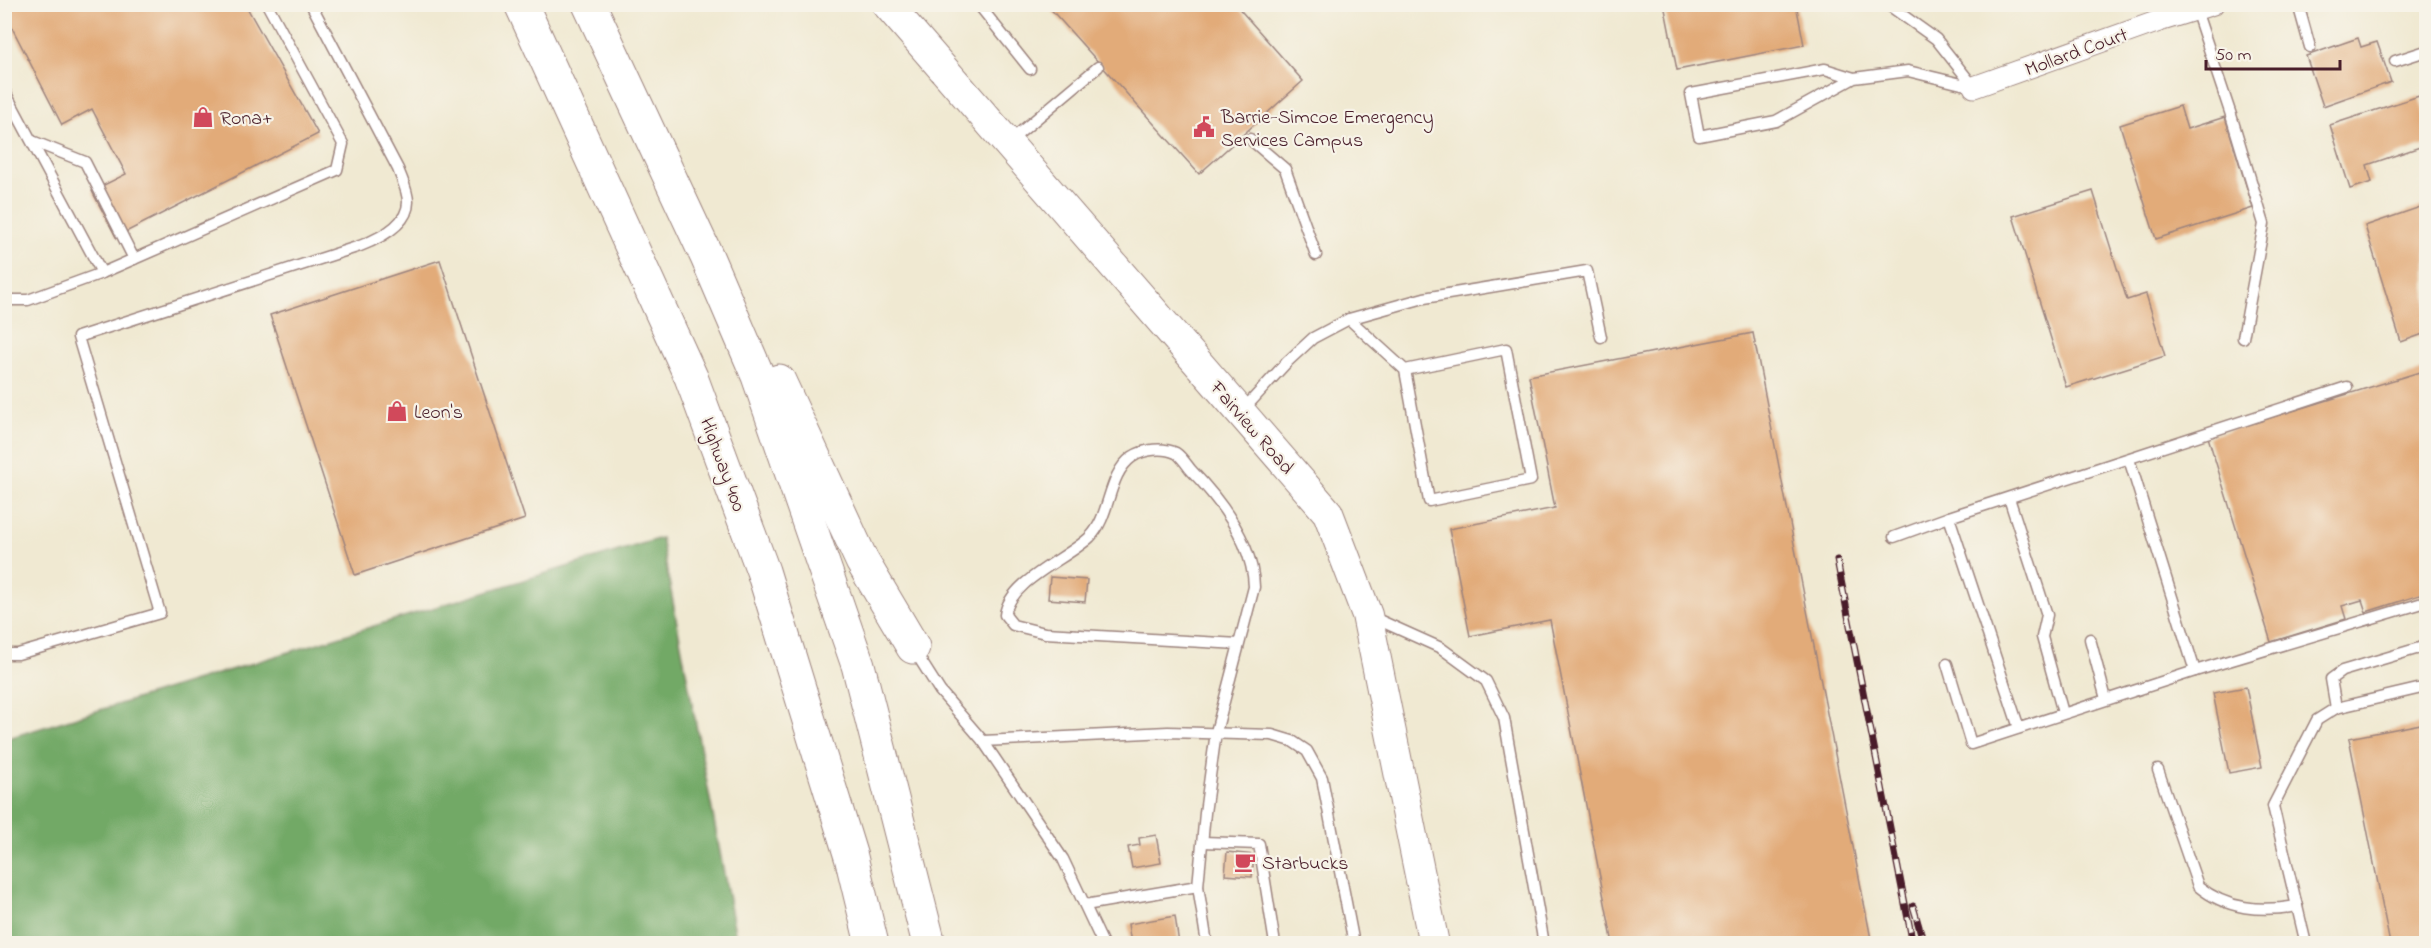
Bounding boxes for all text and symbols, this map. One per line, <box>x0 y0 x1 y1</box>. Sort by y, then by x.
street label: Mollard Court <box>2021 21 2133 85</box>
scale bar <box>2206 33 2340 71</box>
text: 50 m <box>2215 43 2252 69</box>
place label: Barrie-Simcoe Emergency Services Campus <box>1220 104 1434 156</box>
shop icon: Rona+ <box>191 105 215 129</box>
place label: Rona+ <box>220 105 273 134</box>
public building icon: Barrie-Simcoe Emergency Services Campus <box>1192 115 1216 139</box>
street label: Fairview Road <box>1202 375 1300 482</box>
shop icon: Leon's <box>385 399 409 423</box>
place label: Leon's <box>414 399 463 428</box>
street label: Highway 400 <box>690 414 752 517</box>
cafe icon: Starbucks <box>1233 850 1257 874</box>
place label: Starbucks <box>1262 850 1348 879</box>

